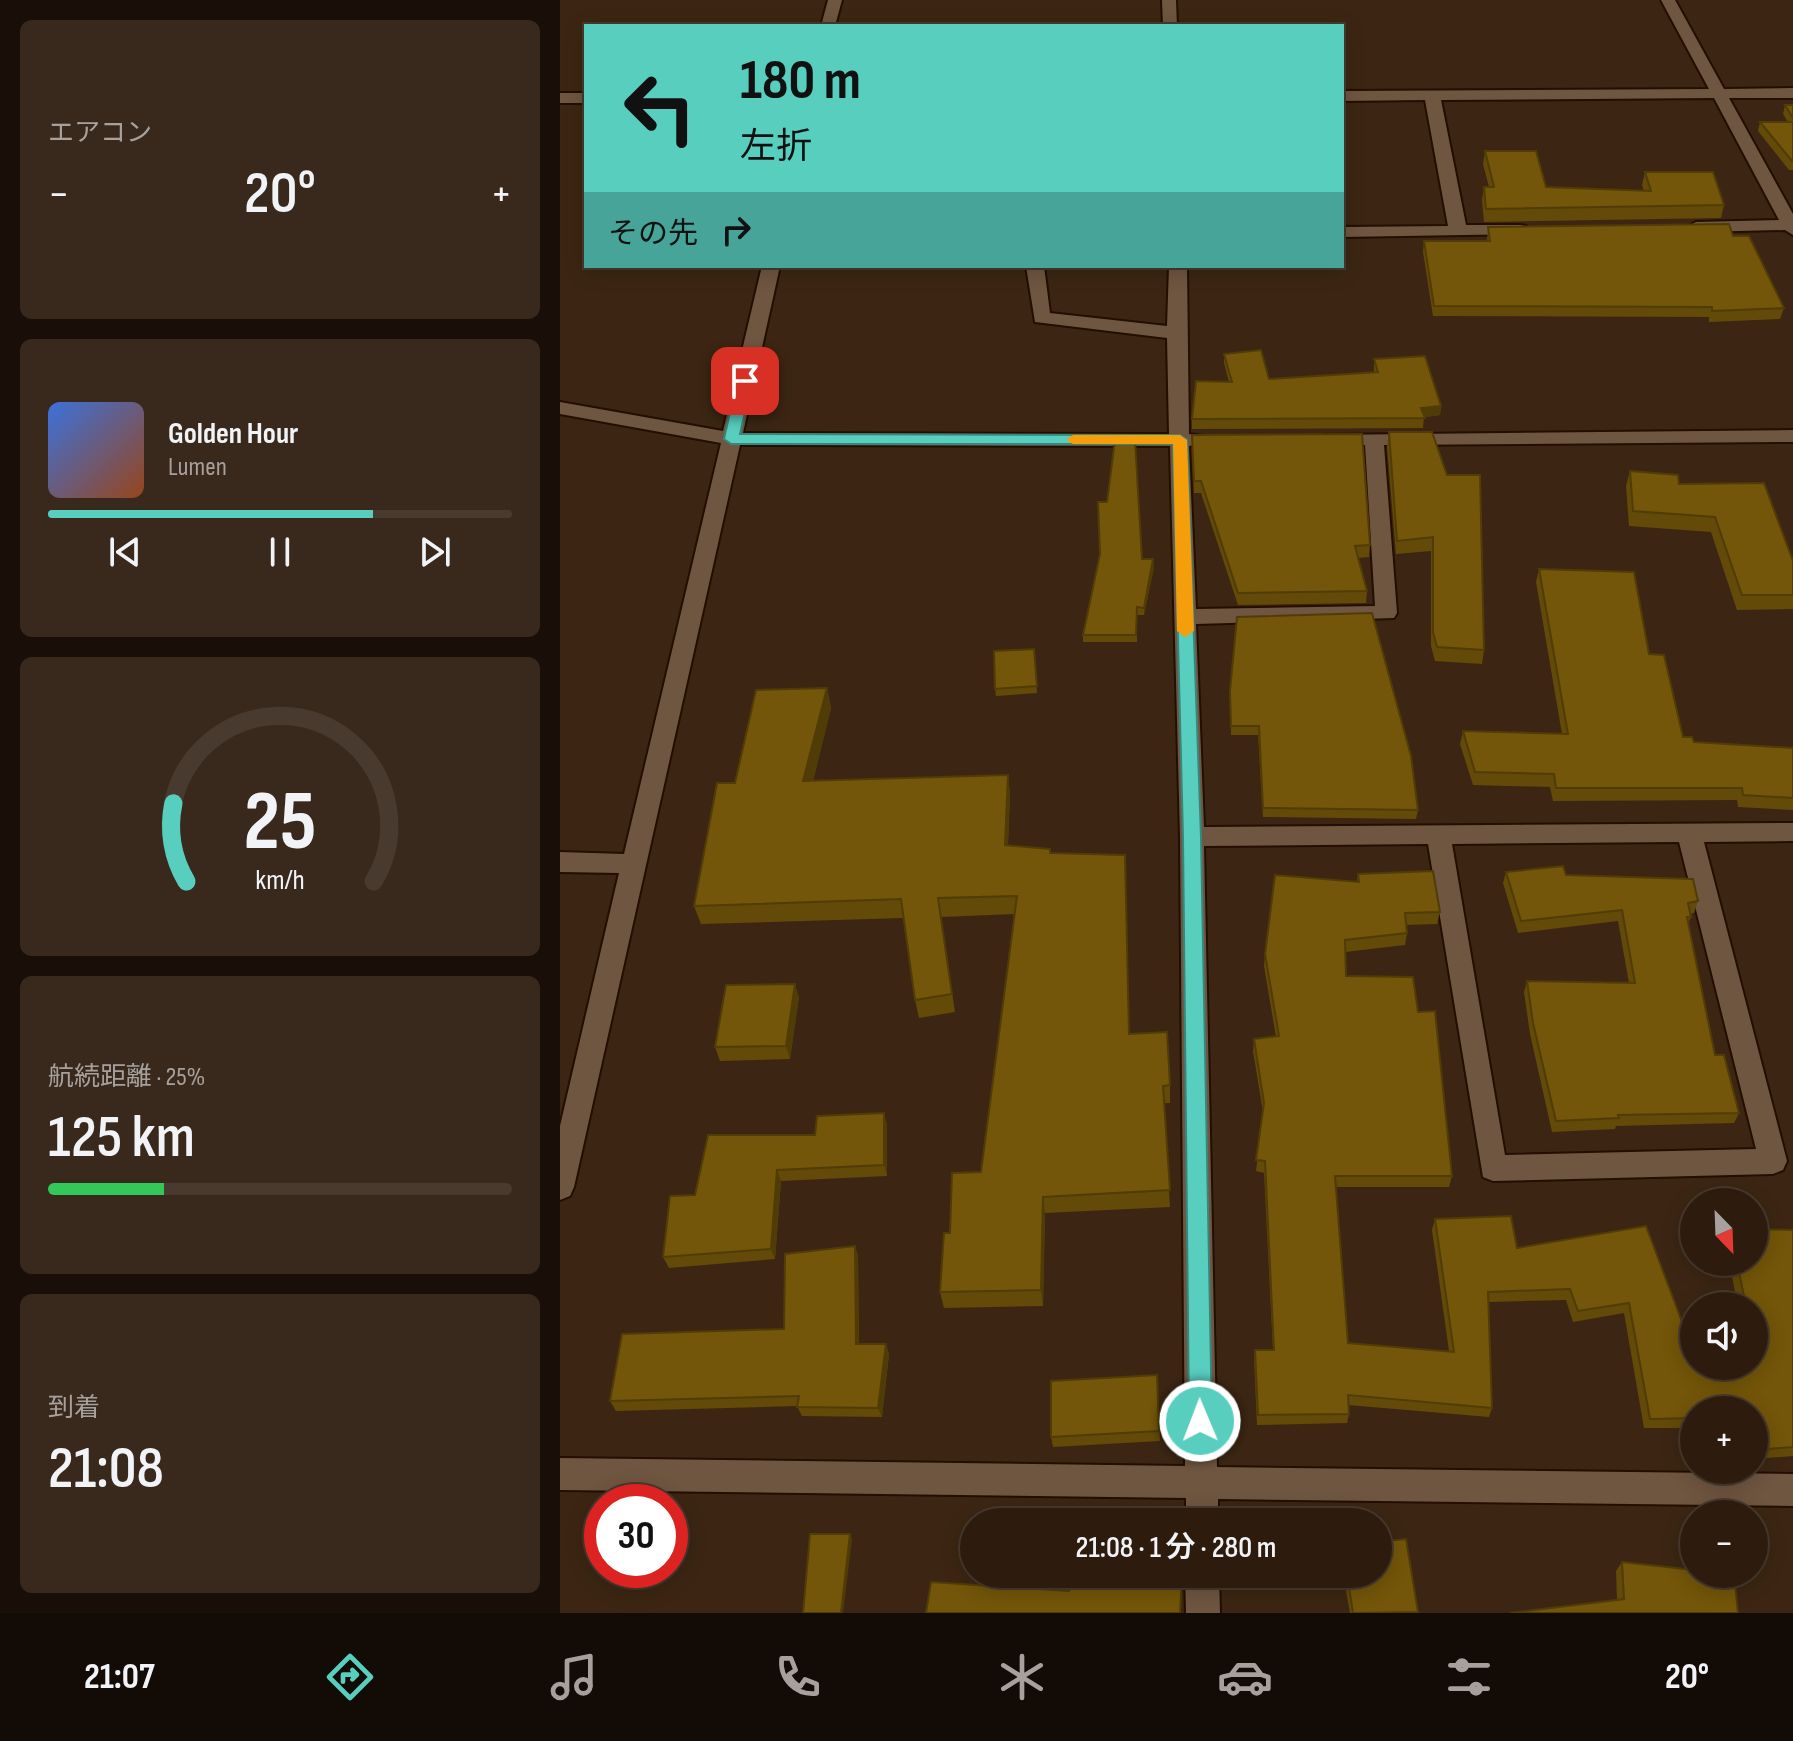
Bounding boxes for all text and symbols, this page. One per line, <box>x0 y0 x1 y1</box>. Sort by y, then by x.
text: 180 m <box>740 48 861 115</box>
icon: left <box>608 56 712 160</box>
text: エアコン <box>48 118 152 149</box>
text: 左折 <box>740 126 812 169</box>
text: 20° <box>244 158 316 230</box>
text: − <box>48 168 70 221</box>
text: + <box>490 168 512 221</box>
icon: right <box>714 208 758 252</box>
text: その先 <box>608 216 698 252</box>
pin <box>711 347 779 415</box>
icon: arrive <box>723 359 767 403</box>
text: Golden Hour <box>168 416 298 452</box>
text: Lumen <box>168 452 227 483</box>
icon: previous <box>103 530 147 574</box>
icon: pause <box>258 530 302 574</box>
icon: next <box>413 530 457 574</box>
text: 25 <box>244 773 316 873</box>
text: km/h <box>255 864 305 899</box>
text: 航続距離 · 25% <box>48 1062 205 1093</box>
text: 125 km <box>48 1102 195 1174</box>
north arrow <box>1680 1188 1768 1276</box>
map controls <box>1680 1188 1768 1588</box>
button: sound <box>1680 1292 1768 1380</box>
position arrow <box>1158 1379 1242 1463</box>
text: 到着 <box>48 1393 100 1424</box>
button: + <box>1680 1396 1768 1484</box>
text: 21:08 <box>48 1433 164 1505</box>
speed limit sign: 30 <box>584 1484 688 1588</box>
button: − <box>1680 1500 1768 1588</box>
text: 21:08 · 1 分 · 280 m <box>1076 1530 1276 1566</box>
icon: directions <box>322 1649 378 1705</box>
icon: music <box>546 1649 602 1705</box>
icon: phone <box>770 1649 826 1705</box>
icon: climate <box>994 1649 1050 1705</box>
icon: car <box>1217 1649 1273 1705</box>
icon: filters <box>1441 1649 1497 1705</box>
text: 21:07 <box>84 1656 155 1699</box>
text: 20° <box>1665 1656 1709 1699</box>

